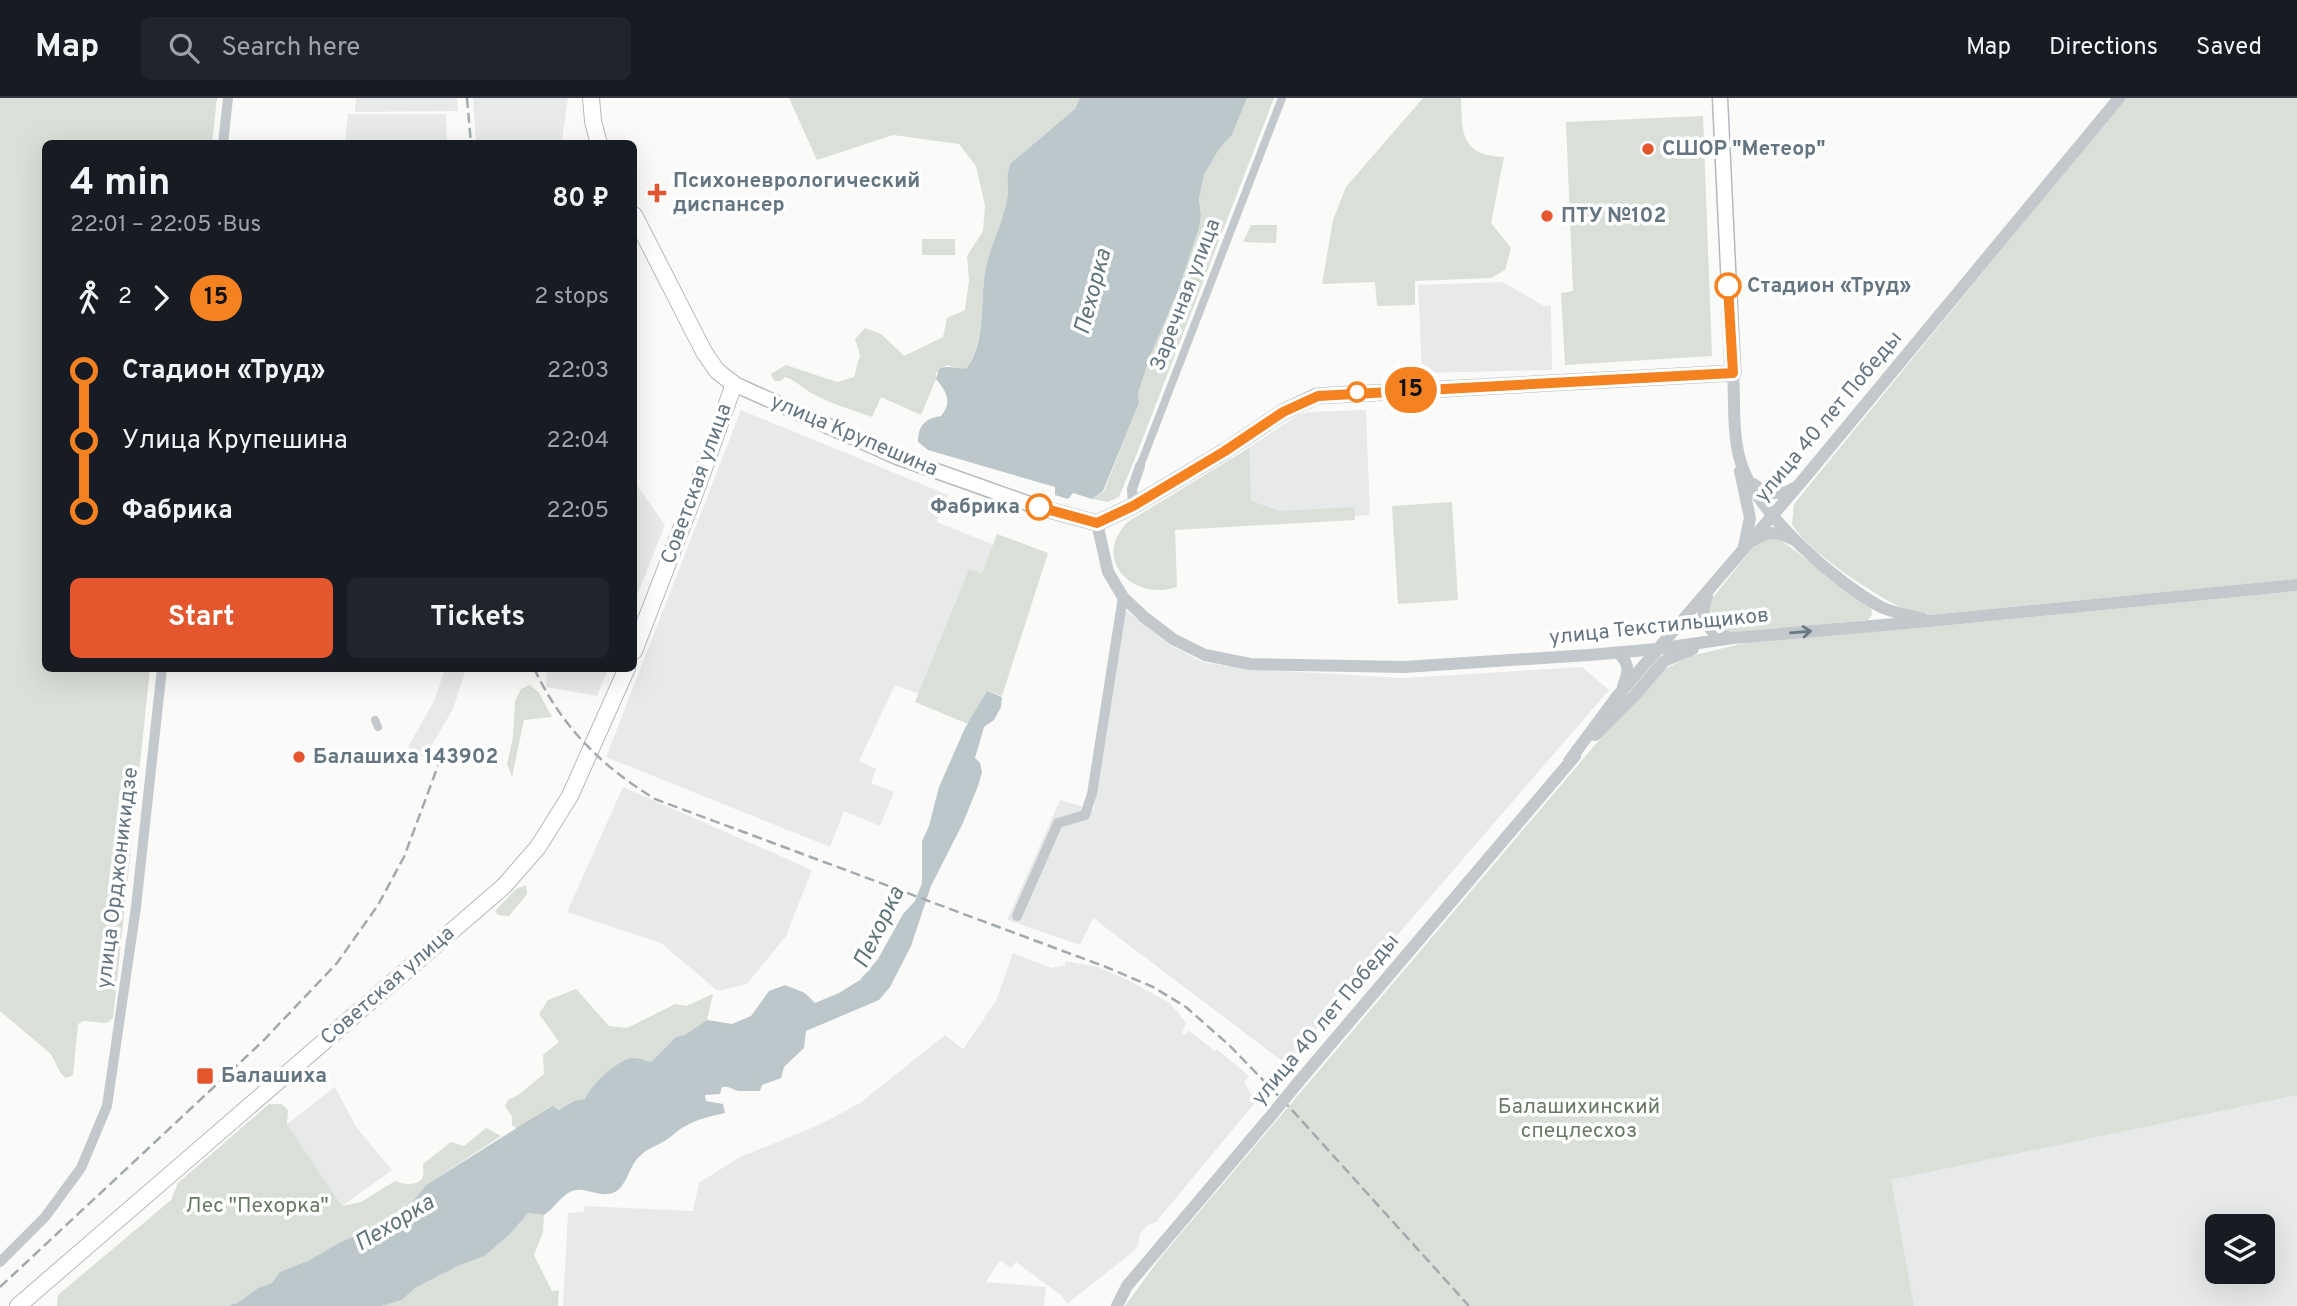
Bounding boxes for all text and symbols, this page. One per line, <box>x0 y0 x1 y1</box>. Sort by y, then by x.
search box <box>141 17 631 80</box>
text: Map <box>35 27 99 69</box>
icon: search <box>165 29 203 67</box>
text: Search here <box>221 32 360 65</box>
text: Map <box>1966 33 2011 63</box>
text: Directions <box>2049 33 2158 63</box>
text: Saved <box>2196 33 2262 63</box>
place label: СШОР "Метеор" <box>1662 136 1825 163</box>
marker: СШОР "Метеор" <box>1640 141 1656 157</box>
text: 4 min <box>70 160 170 209</box>
place label: Психоневрологический диспансер <box>673 168 920 219</box>
text: 80 ₽ <box>552 183 609 216</box>
marker: Психоневрологический диспансер <box>647 183 667 203</box>
place label: ПТУ №102 <box>1561 203 1666 230</box>
marker: ПТУ №102 <box>1539 208 1555 224</box>
text: 22:01 – 22:05 · Bus <box>70 211 261 240</box>
street label: Заречная улица <box>1145 215 1227 375</box>
water label: Пехорка <box>1069 246 1119 338</box>
marker: Стадион «Труд» <box>1715 273 1741 299</box>
place label: Стадион «Труд» <box>1747 273 1911 300</box>
icon: walk <box>70 279 108 317</box>
icon: forward <box>142 279 180 317</box>
text: 2 <box>118 283 132 312</box>
text: 15 <box>204 283 228 313</box>
text: 2 stops <box>534 283 609 312</box>
street label: улица 40 лет Победы <box>1749 326 1909 508</box>
text: Стадион «Труд» <box>122 355 325 388</box>
text: 22:03 <box>547 357 609 386</box>
line badge: 15 <box>1380 367 1442 413</box>
text: 15 <box>1399 375 1423 405</box>
unlabelled marker <box>1347 382 1367 402</box>
street label: улица Крупешина <box>766 389 942 483</box>
street label: Советская улица <box>655 400 739 568</box>
text: Улица Крупешина <box>122 425 348 458</box>
text: 22:04 <box>547 427 609 456</box>
place label: Фабрика <box>931 494 1020 521</box>
marker: Фабрика <box>1026 494 1052 520</box>
text: Фабрика <box>122 495 233 528</box>
text: 22:05 <box>547 497 609 526</box>
button: Start <box>70 578 333 658</box>
button: Tickets <box>347 578 609 658</box>
street label: улица Текстильщиков <box>1548 602 1770 652</box>
one-way arrow <box>1790 625 1812 638</box>
place label: Балашиха 143902 <box>313 744 498 771</box>
marker: Балашиха 143902 <box>291 749 307 765</box>
street label: улица Орджоникидзе <box>91 766 145 990</box>
water label: Пехорка <box>848 882 912 974</box>
street label: Советская улица <box>315 920 461 1052</box>
street label: улица 40 лет Победы <box>1246 929 1406 1111</box>
place label: Балашиха <box>221 1063 327 1090</box>
marker: Балашиха <box>195 1066 215 1086</box>
park label: Балашихинский спецлесхоз <box>1498 1094 1660 1145</box>
water label: Пехорка <box>350 1189 440 1259</box>
park label: Лес "Пехорка" <box>185 1193 329 1220</box>
map controls <box>2205 1214 2275 1284</box>
button: layers <box>2205 1214 2275 1284</box>

